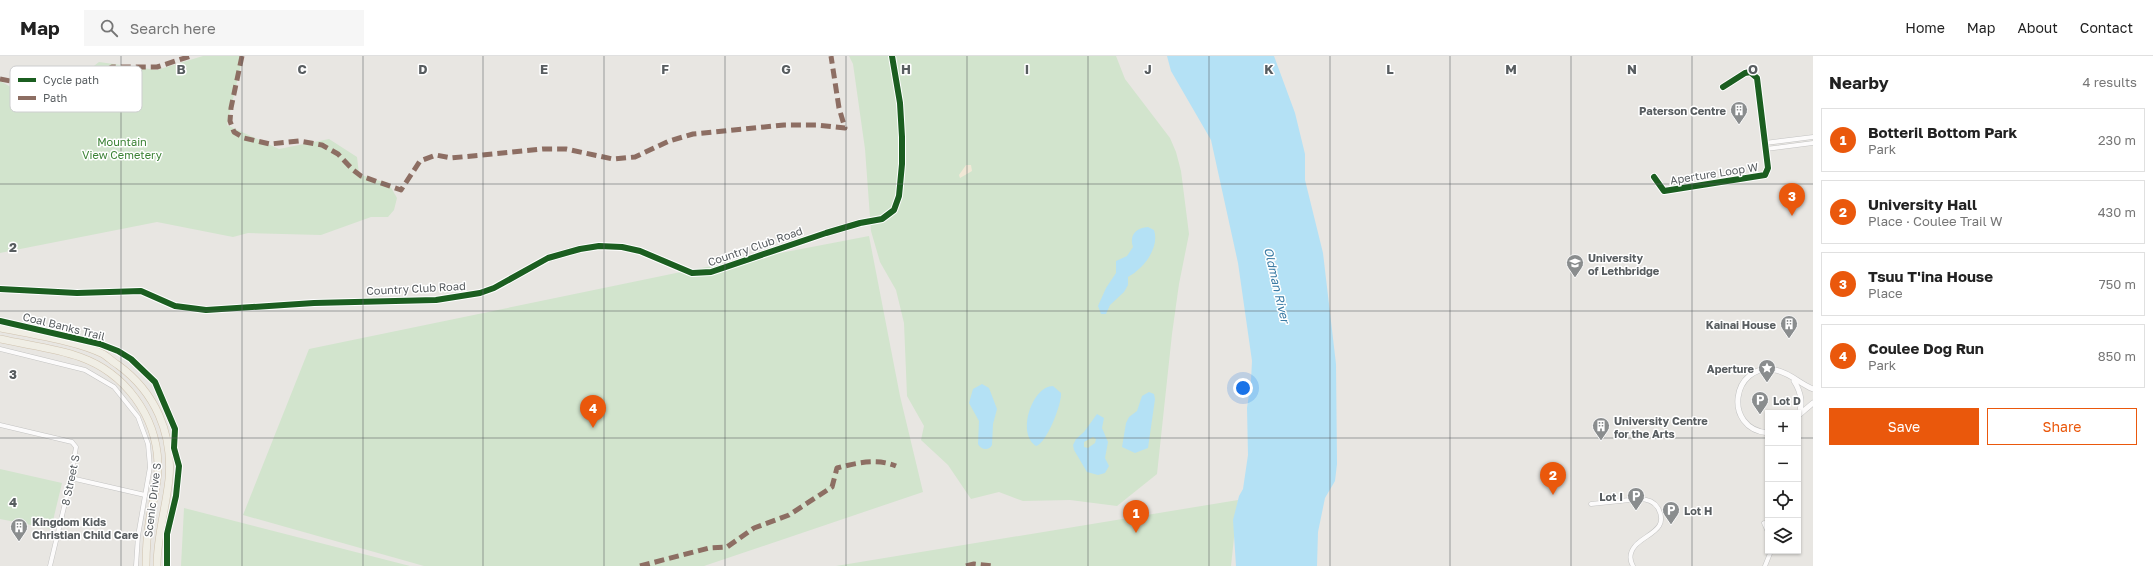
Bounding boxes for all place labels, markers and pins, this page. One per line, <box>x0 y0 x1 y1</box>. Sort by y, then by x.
building icon: Paterson Centre <box>1729 100 1749 125</box>
place label: Paterson Centre <box>1639 104 1727 117</box>
pin: 3 <box>1779 183 1805 216</box>
place label: University of Lethbridge <box>1588 251 1660 277</box>
school or university icon: University of Lethbridge <box>1565 253 1585 278</box>
building icon: Kainai House <box>1779 314 1799 339</box>
place label: Kainai House <box>1706 318 1777 331</box>
place icon: Aperture <box>1757 358 1777 383</box>
place label: Aperture <box>1707 362 1755 375</box>
parking icon: Lot D <box>1750 390 1770 415</box>
place label: Lot D <box>1773 394 1801 407</box>
pin: 4 <box>580 395 606 428</box>
place label: University Centre for the Arts <box>1614 414 1708 440</box>
building icon: University Centre for the Arts <box>1591 416 1611 441</box>
pin: 2 <box>1540 462 1566 495</box>
parking icon: Lot I <box>1626 486 1646 511</box>
place label: Lot I <box>1599 490 1623 503</box>
pin: 1 <box>1123 500 1149 533</box>
parking icon: Lot H <box>1661 500 1681 525</box>
place label: Lot H <box>1684 504 1712 517</box>
place label: Kingdom Kids Christian Child Care <box>32 515 139 541</box>
building icon: Kingdom Kids Christian Child Care <box>9 517 29 542</box>

